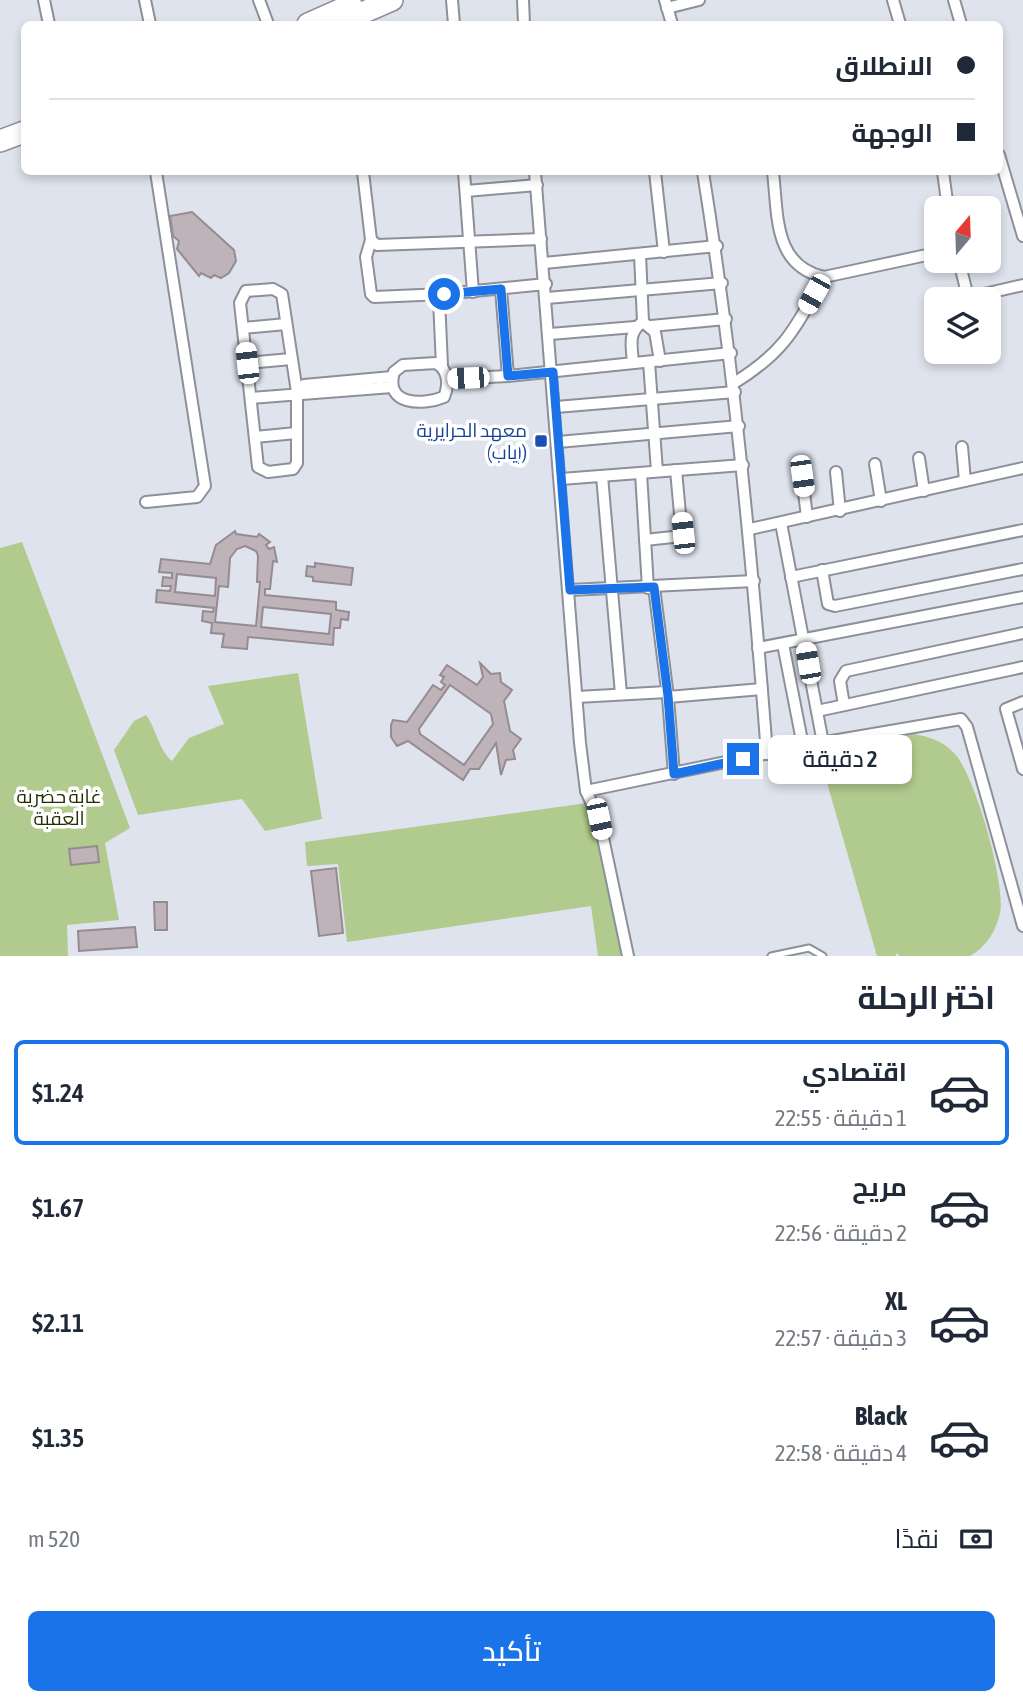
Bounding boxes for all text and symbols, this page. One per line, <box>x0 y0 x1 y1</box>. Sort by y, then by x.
text: الانطلاق <box>835 51 933 81</box>
text: الوجهة <box>852 118 933 148</box>
north arrow <box>924 196 1001 273</box>
map controls <box>924 196 1001 364</box>
car <box>795 271 834 317</box>
route start <box>428 278 460 310</box>
button: layers <box>924 287 1001 364</box>
car <box>235 341 260 385</box>
car <box>447 367 490 389</box>
place label: معهد الحرايرية (إياب) <box>416 419 527 464</box>
marker: معهد الحرايرية (إياب) <box>533 433 549 449</box>
car <box>789 454 816 498</box>
car <box>671 511 696 555</box>
car <box>795 640 822 686</box>
callout: 2 دقيقة <box>768 734 911 784</box>
route end <box>727 743 759 775</box>
text: 2 دقيقة <box>802 746 878 772</box>
park label: غابة حضرية العقبة <box>17 785 101 829</box>
car <box>585 796 614 842</box>
text: اختر الرحلة <box>858 979 995 1016</box>
text: اقتصادي <box>802 1057 907 1087</box>
icon: car <box>928 1061 991 1124</box>
text: $1.24 <box>32 1078 84 1108</box>
text: 1 دقيقة · 22:55 <box>775 1105 907 1131</box>
text: مريح <box>852 1172 907 1202</box>
icon: car <box>928 1176 991 1239</box>
text: $1.67 <box>32 1193 84 1223</box>
text: 2 دقيقة · 22:56 <box>775 1220 907 1246</box>
text: XL <box>885 1286 907 1316</box>
icon: car <box>928 1291 991 1354</box>
text: $2.11 <box>32 1308 84 1338</box>
text: 3 دقيقة · 22:57 <box>775 1325 907 1351</box>
text: Black <box>855 1401 907 1431</box>
icon: car <box>928 1406 991 1469</box>
text: $1.35 <box>32 1423 84 1453</box>
text: 4 دقيقة · 22:58 <box>775 1440 907 1466</box>
icon: cash <box>957 1520 995 1558</box>
text: نقدًا <box>895 1524 939 1554</box>
text: 520 m <box>28 1526 80 1552</box>
button: تأكيد <box>28 1611 995 1691</box>

